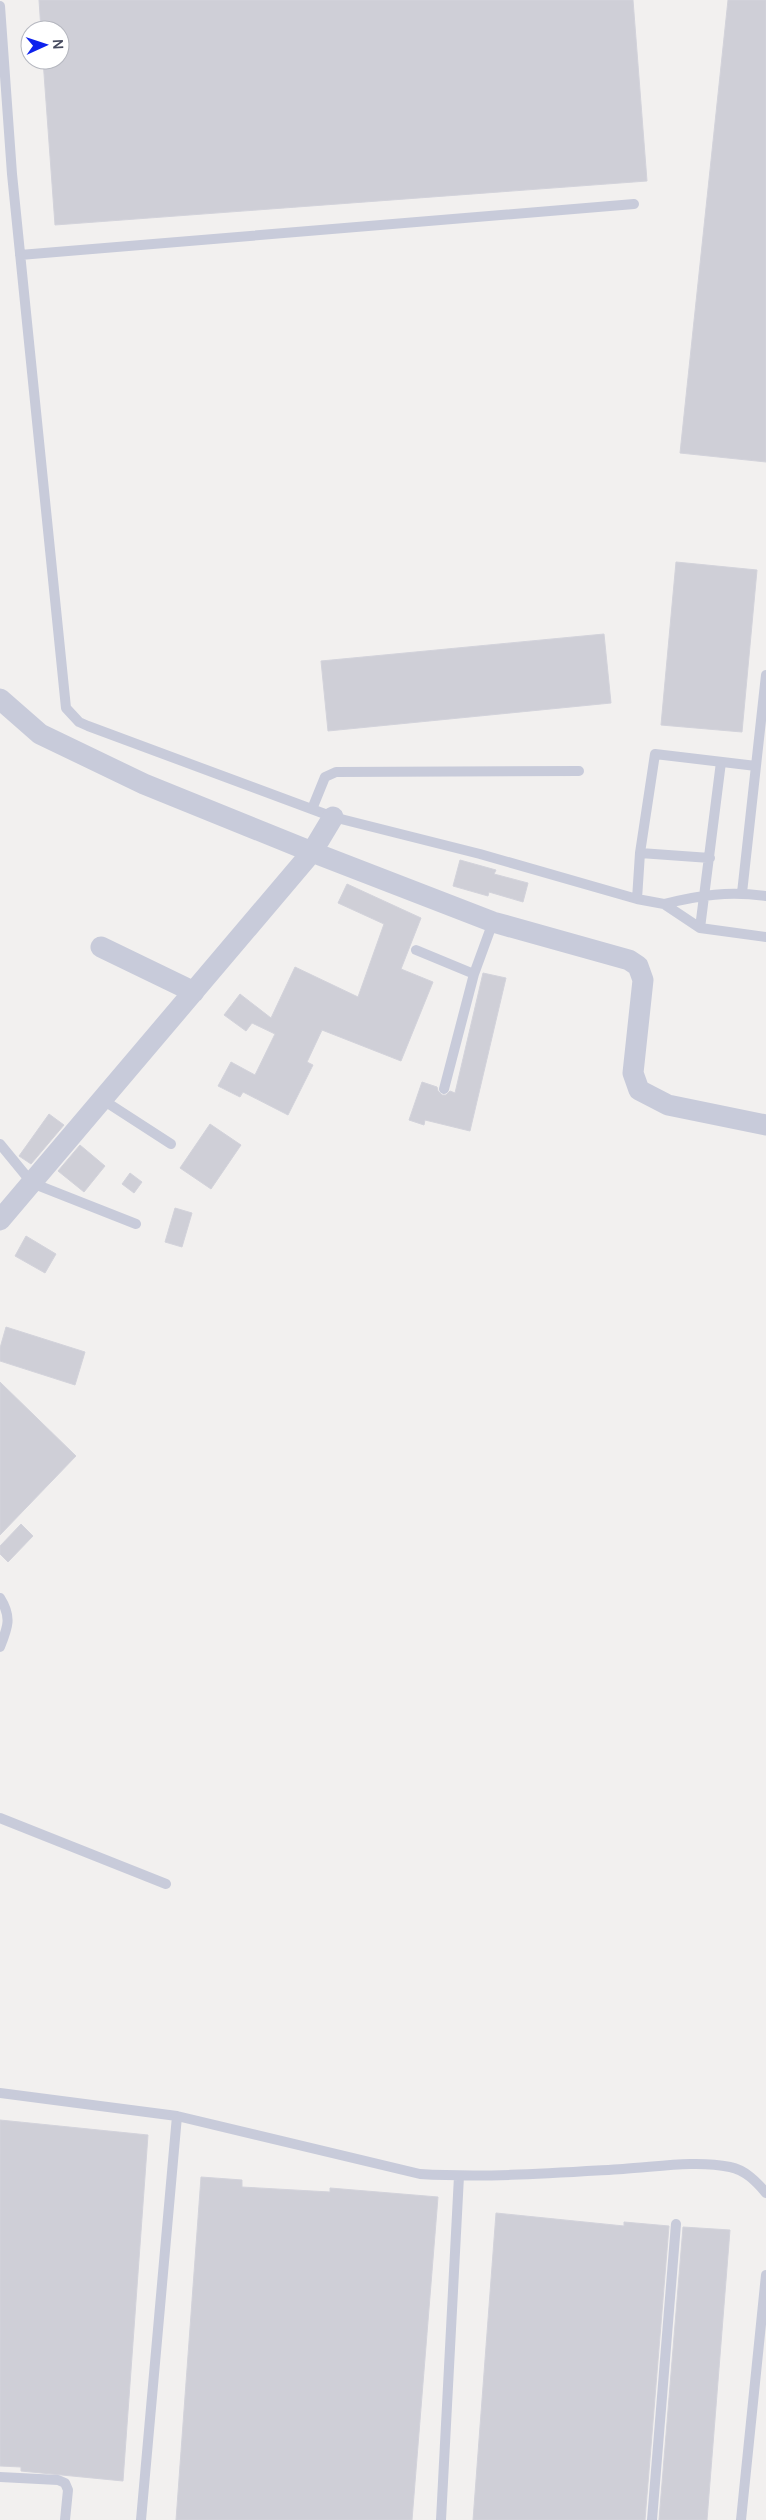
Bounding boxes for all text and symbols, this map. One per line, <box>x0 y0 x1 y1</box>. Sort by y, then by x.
north arrow <box>20 20 70 70</box>
text: N <box>49 39 68 50</box>

